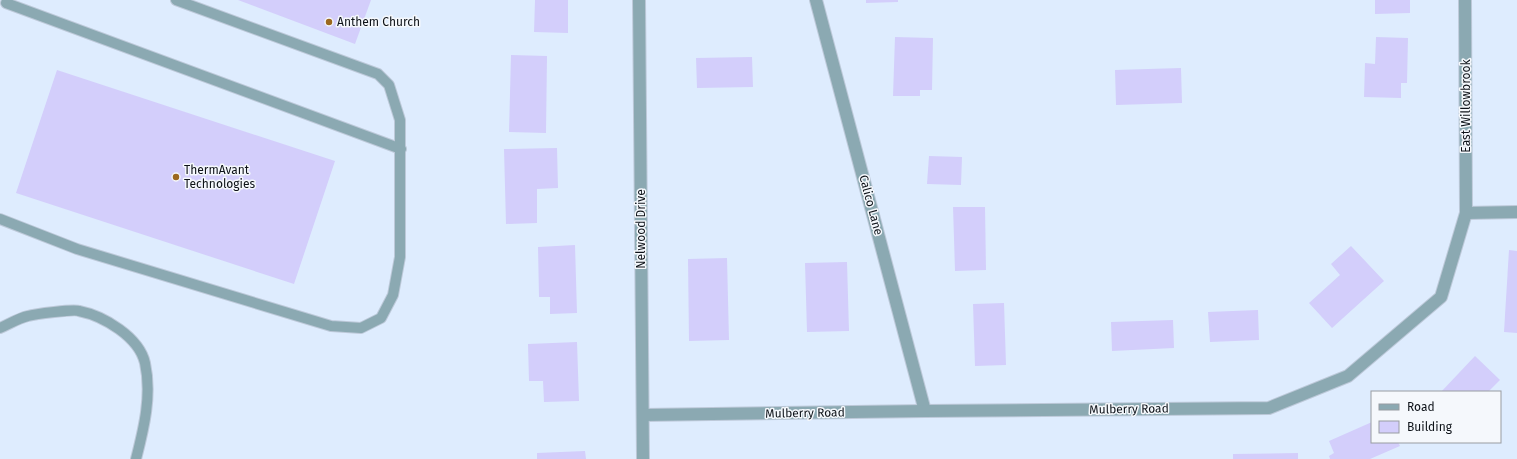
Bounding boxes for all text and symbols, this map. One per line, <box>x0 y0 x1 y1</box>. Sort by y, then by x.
place label: Anthem Church <box>337 15 420 29</box>
marker: Anthem Church <box>324 17 334 27</box>
street label: East Willowbrook <box>1459 59 1473 153</box>
place label: ThermAvant Technologies <box>184 163 256 191</box>
marker: ThermAvant Technologies <box>171 172 181 182</box>
street label: Calico Lane <box>856 173 886 237</box>
street label: Nelwood Drive <box>634 189 648 269</box>
legend <box>1371 391 1501 443</box>
text: Road <box>1407 400 1435 414</box>
street label: Mulberry Road <box>1089 401 1169 417</box>
street label: Mulberry Road <box>765 405 845 421</box>
text: Building <box>1407 420 1453 434</box>

